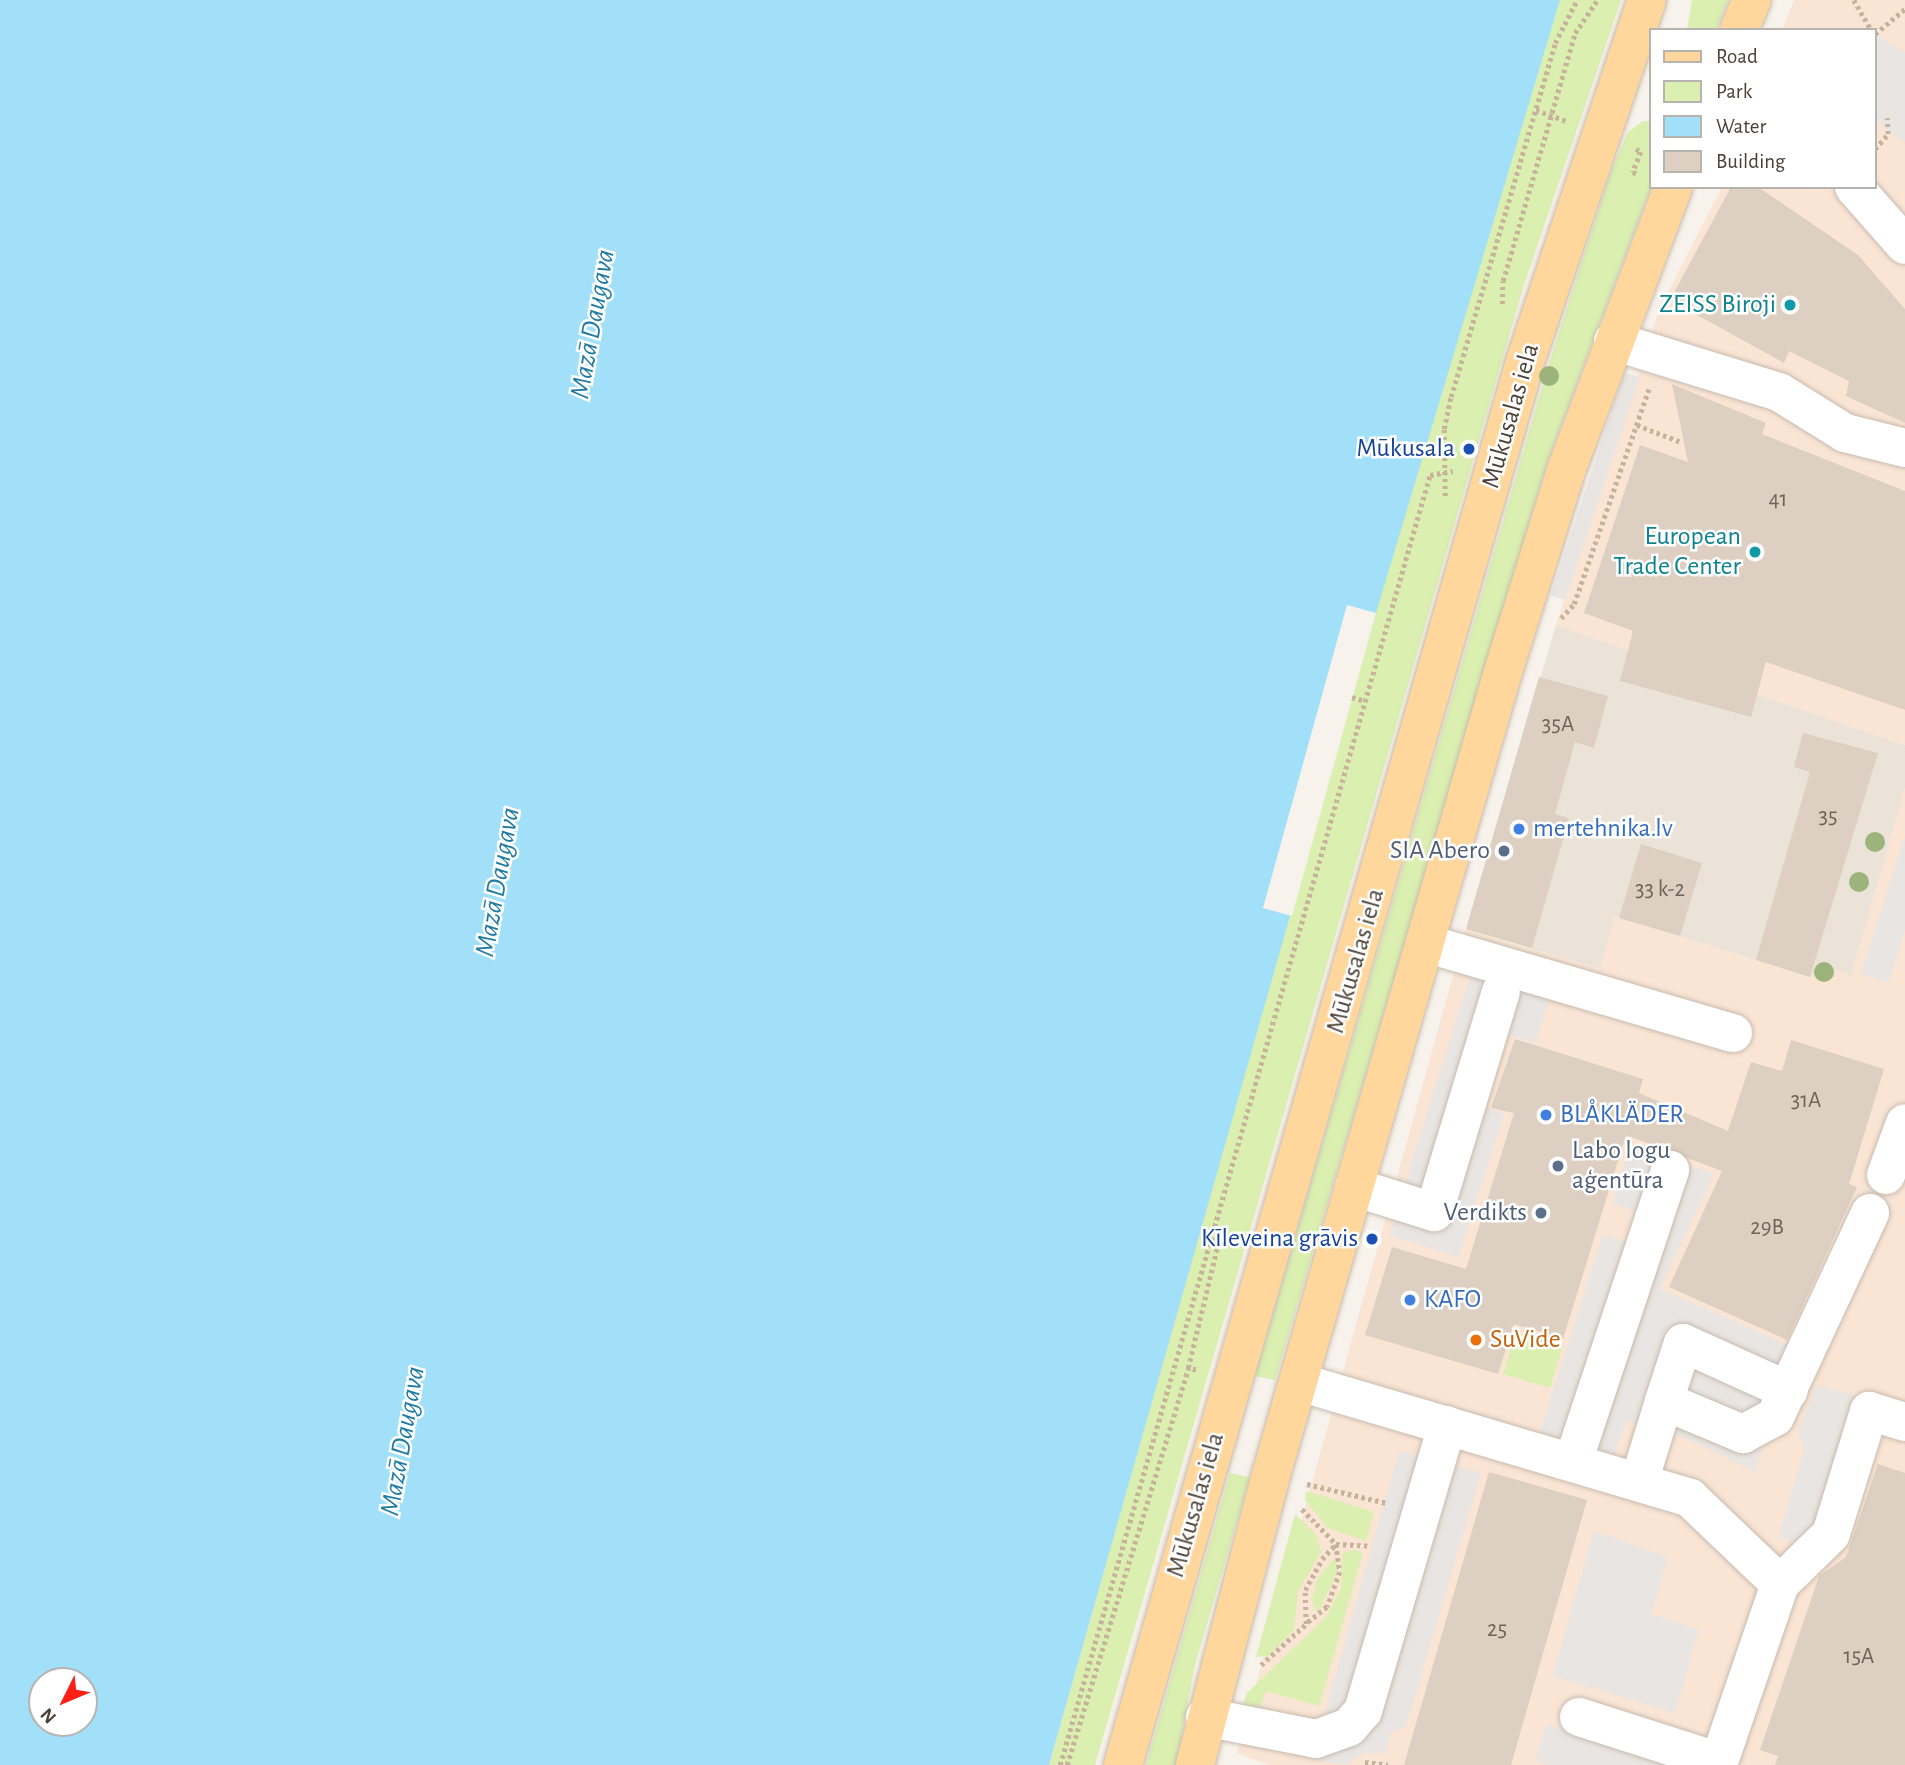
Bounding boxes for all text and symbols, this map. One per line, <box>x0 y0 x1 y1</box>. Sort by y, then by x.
legend <box>1650 28 1877 189</box>
text: Road <box>1716 46 1758 67</box>
text: Park <box>1716 81 1752 102</box>
text: Water <box>1716 116 1766 137</box>
text: Building <box>1716 151 1785 172</box>
water label: Mazā Daugava <box>563 247 623 401</box>
place label: ZEISS Biroji <box>1659 289 1776 321</box>
marker: ZEISS Biroji <box>1782 297 1798 313</box>
street label: Mūkusalas iela <box>1475 340 1547 492</box>
place label: Mūkusala <box>1357 433 1455 465</box>
marker: Mūkusala <box>1461 441 1477 457</box>
house number: 41 <box>1769 486 1787 514</box>
place label: European Trade Center <box>1613 521 1741 582</box>
marker: European Trade Center <box>1747 544 1763 560</box>
house number: 35A <box>1542 711 1574 739</box>
house number: 35 <box>1818 803 1838 831</box>
water label: Mazā Daugava <box>468 805 528 959</box>
place label: mertehnika.lv <box>1533 813 1673 845</box>
marker: mertehnika.lv <box>1511 821 1527 837</box>
place label: SIA Abero <box>1390 835 1490 867</box>
marker: SIA Abero <box>1496 843 1512 859</box>
house number: 33 k-2 <box>1635 876 1685 904</box>
street label: Mūkusalas iela <box>1320 885 1392 1037</box>
house number: 31A <box>1791 1087 1821 1115</box>
place label: BLÅKLÄDER <box>1560 1099 1684 1131</box>
marker: BLÅKLÄDER <box>1538 1107 1554 1123</box>
place label: Labo logu aģentūra <box>1572 1135 1670 1196</box>
marker: Labo logu aģentūra <box>1550 1158 1566 1174</box>
place label: Verdikts <box>1444 1197 1527 1229</box>
marker: Verdikts <box>1533 1205 1549 1221</box>
house number: 29B <box>1750 1214 1784 1242</box>
place label: Kīleveina grāvis <box>1201 1223 1358 1255</box>
marker: Kīleveina grāvis <box>1364 1231 1380 1247</box>
place label: KAFO <box>1424 1284 1481 1316</box>
marker: KAFO <box>1402 1292 1418 1308</box>
place label: SuVide <box>1490 1324 1561 1356</box>
marker: SuVide <box>1468 1332 1484 1348</box>
water label: Mazā Daugava <box>373 1364 433 1518</box>
street label: Mūkusalas iela <box>1160 1429 1232 1581</box>
house number: 25 <box>1487 1616 1507 1644</box>
house number: 15A <box>1844 1643 1874 1671</box>
north arrow <box>28 1667 98 1737</box>
text: N <box>37 1704 60 1727</box>

